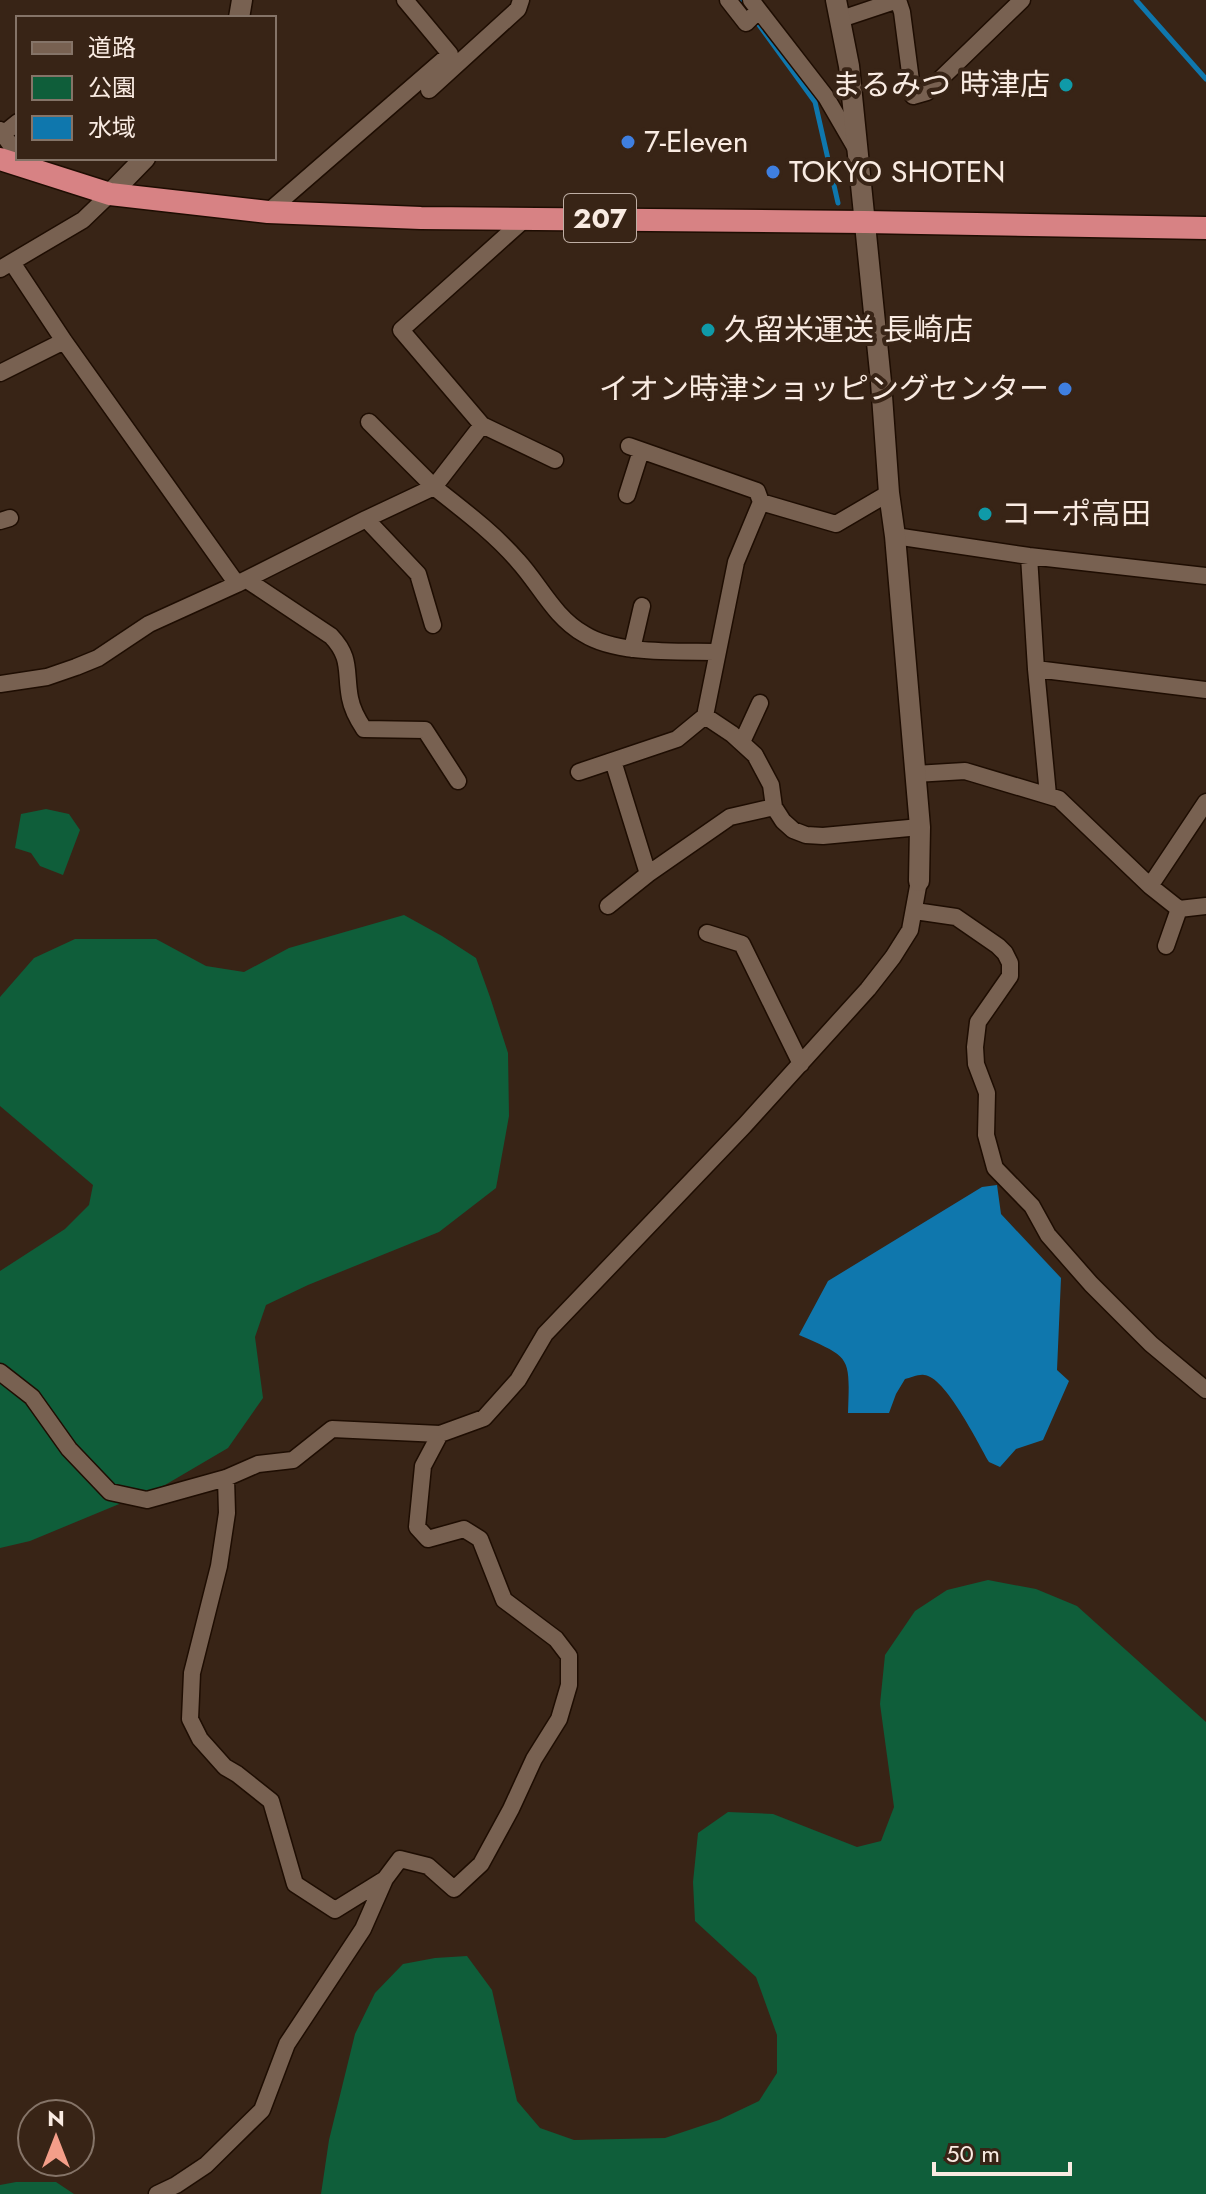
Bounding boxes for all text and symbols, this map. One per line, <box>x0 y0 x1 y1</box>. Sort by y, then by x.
legend <box>16 16 276 160</box>
text: 道路 <box>88 30 136 65</box>
place label: まるみつ 時津店 <box>831 63 1050 106</box>
text: 公園 <box>88 70 136 105</box>
marker: まるみつ 時津店 <box>1057 76 1075 94</box>
text: 水域 <box>88 110 136 145</box>
place label: 7-Eleven <box>644 120 748 163</box>
marker: 7-Eleven <box>619 133 637 151</box>
place label: TOKYO SHOTEN <box>789 150 1005 193</box>
marker: TOKYO SHOTEN <box>764 163 782 181</box>
road number: 207 <box>564 194 636 242</box>
place label: 久留米運送 長崎店 <box>724 308 973 351</box>
marker: 久留米運送 長崎店 <box>699 321 717 339</box>
place label: イオン時津ショッピングセンター <box>599 367 1049 410</box>
marker: イオン時津ショッピングセンター <box>1056 380 1074 398</box>
place label: コーポ高田 <box>1001 492 1151 535</box>
marker: コーポ高田 <box>976 505 994 523</box>
north arrow <box>16 2098 96 2178</box>
text: N <box>47 2102 65 2134</box>
scale bar <box>934 2126 1070 2176</box>
text: 50 m <box>946 2136 1000 2171</box>

